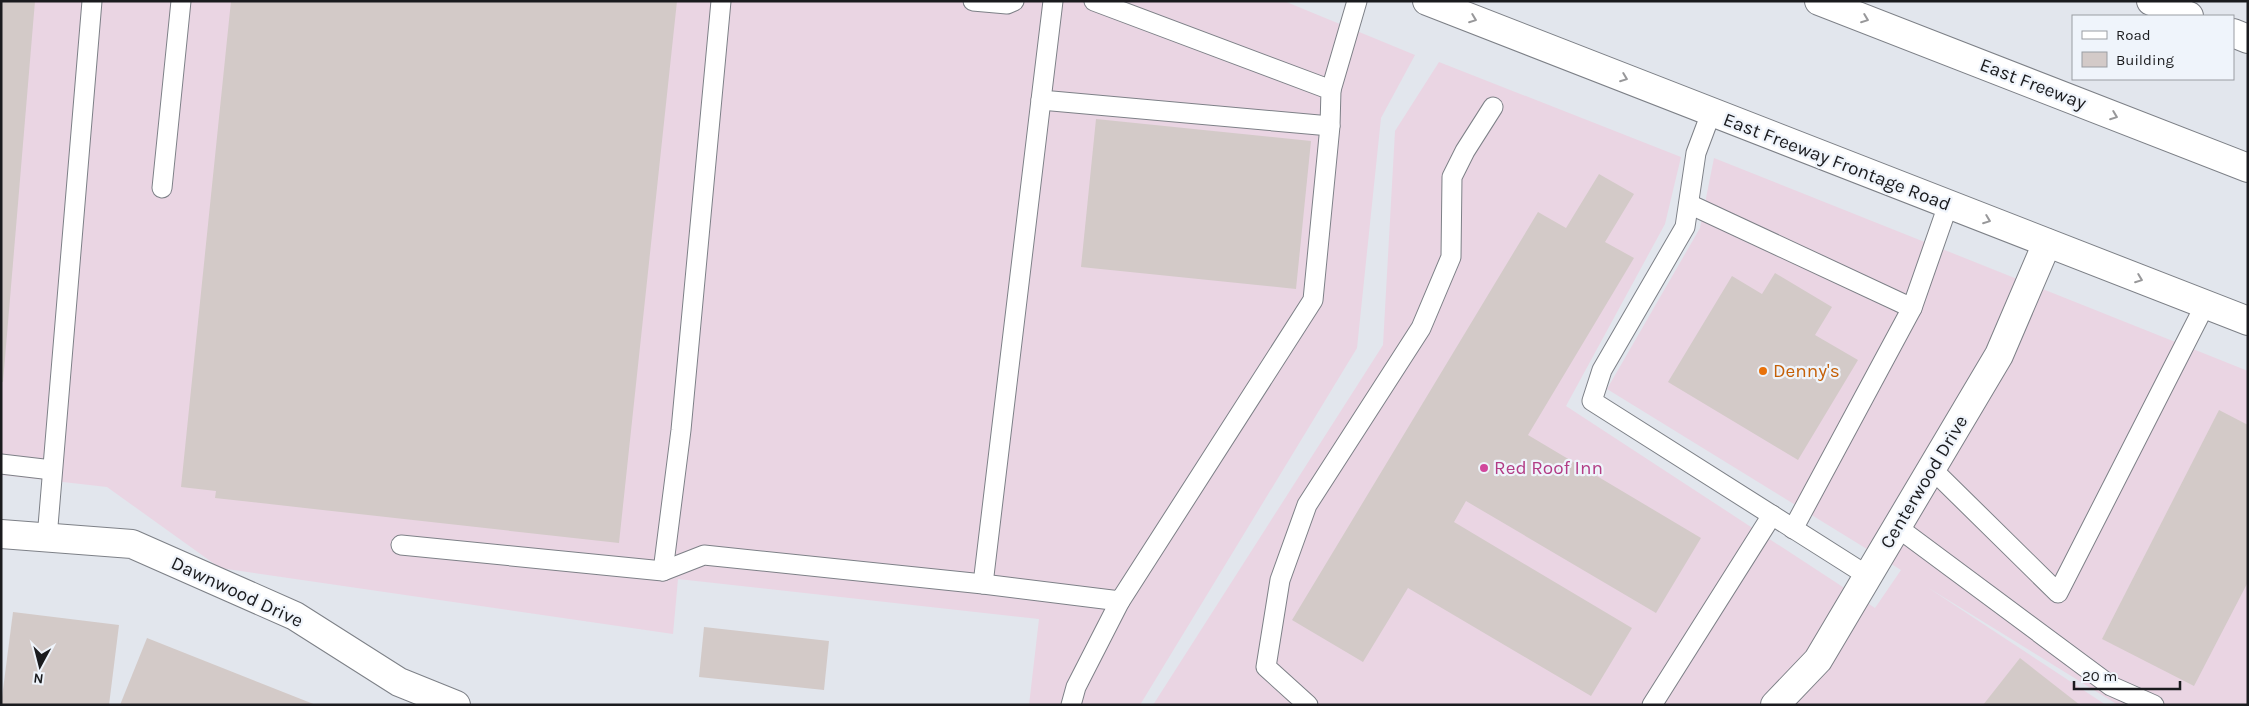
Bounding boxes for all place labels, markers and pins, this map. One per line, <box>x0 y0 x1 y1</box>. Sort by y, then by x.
place label: Denny's <box>1773 360 1840 382</box>
marker: Denny's <box>1757 365 1769 377</box>
place label: Red Roof Inn <box>1494 457 1603 479</box>
marker: Red Roof Inn <box>1478 462 1490 474</box>

